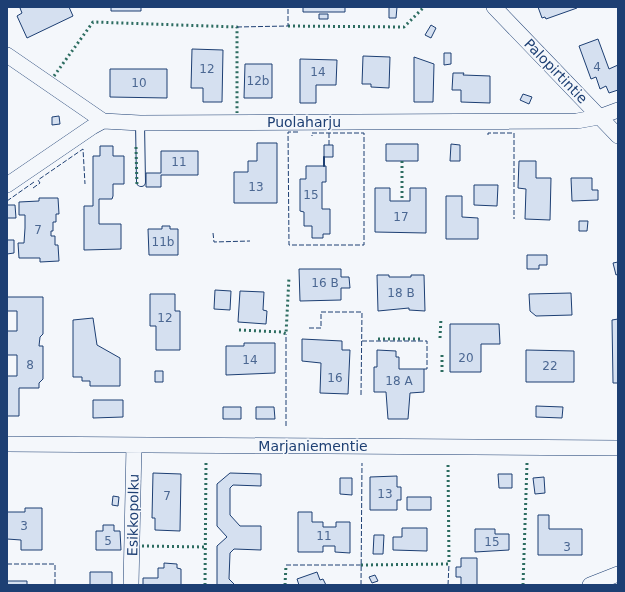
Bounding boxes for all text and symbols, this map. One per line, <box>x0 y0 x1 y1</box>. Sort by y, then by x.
street label: Palopirtintie <box>521 35 591 107</box>
house number: 4 <box>593 60 601 74</box>
house number: 12 <box>199 62 215 76</box>
house number: 14 <box>310 65 326 79</box>
house number: 12b <box>247 74 269 88</box>
house number: 10 <box>131 76 147 90</box>
street label: Puolaharju <box>267 114 341 130</box>
house number: 11 <box>171 155 187 169</box>
house number: 13 <box>248 180 264 194</box>
house number: 15 <box>303 188 319 202</box>
house number: 17 <box>393 210 409 224</box>
house number: 7 <box>34 223 42 237</box>
house number: 11b <box>152 235 174 249</box>
house number: 16 B <box>311 276 339 290</box>
house number: 18 B <box>387 286 415 300</box>
house number: 12 <box>157 311 173 325</box>
house number: 20 <box>458 351 474 365</box>
house number: 14 <box>242 353 258 367</box>
house number: 8 <box>26 358 34 372</box>
house number: 22 <box>542 359 558 373</box>
house number: 16 <box>327 371 343 385</box>
house number: 18 A <box>385 374 413 388</box>
street label: Marjaniementie <box>258 438 368 454</box>
street label: Esikkopolku <box>124 474 142 556</box>
house number: 13 <box>377 487 393 501</box>
house number: 7 <box>163 489 171 503</box>
house number: 3 <box>20 519 28 533</box>
house number: 11 <box>316 529 332 543</box>
house number: 5 <box>104 534 112 548</box>
house number: 15 <box>484 535 500 549</box>
house number: 3 <box>563 540 571 554</box>

